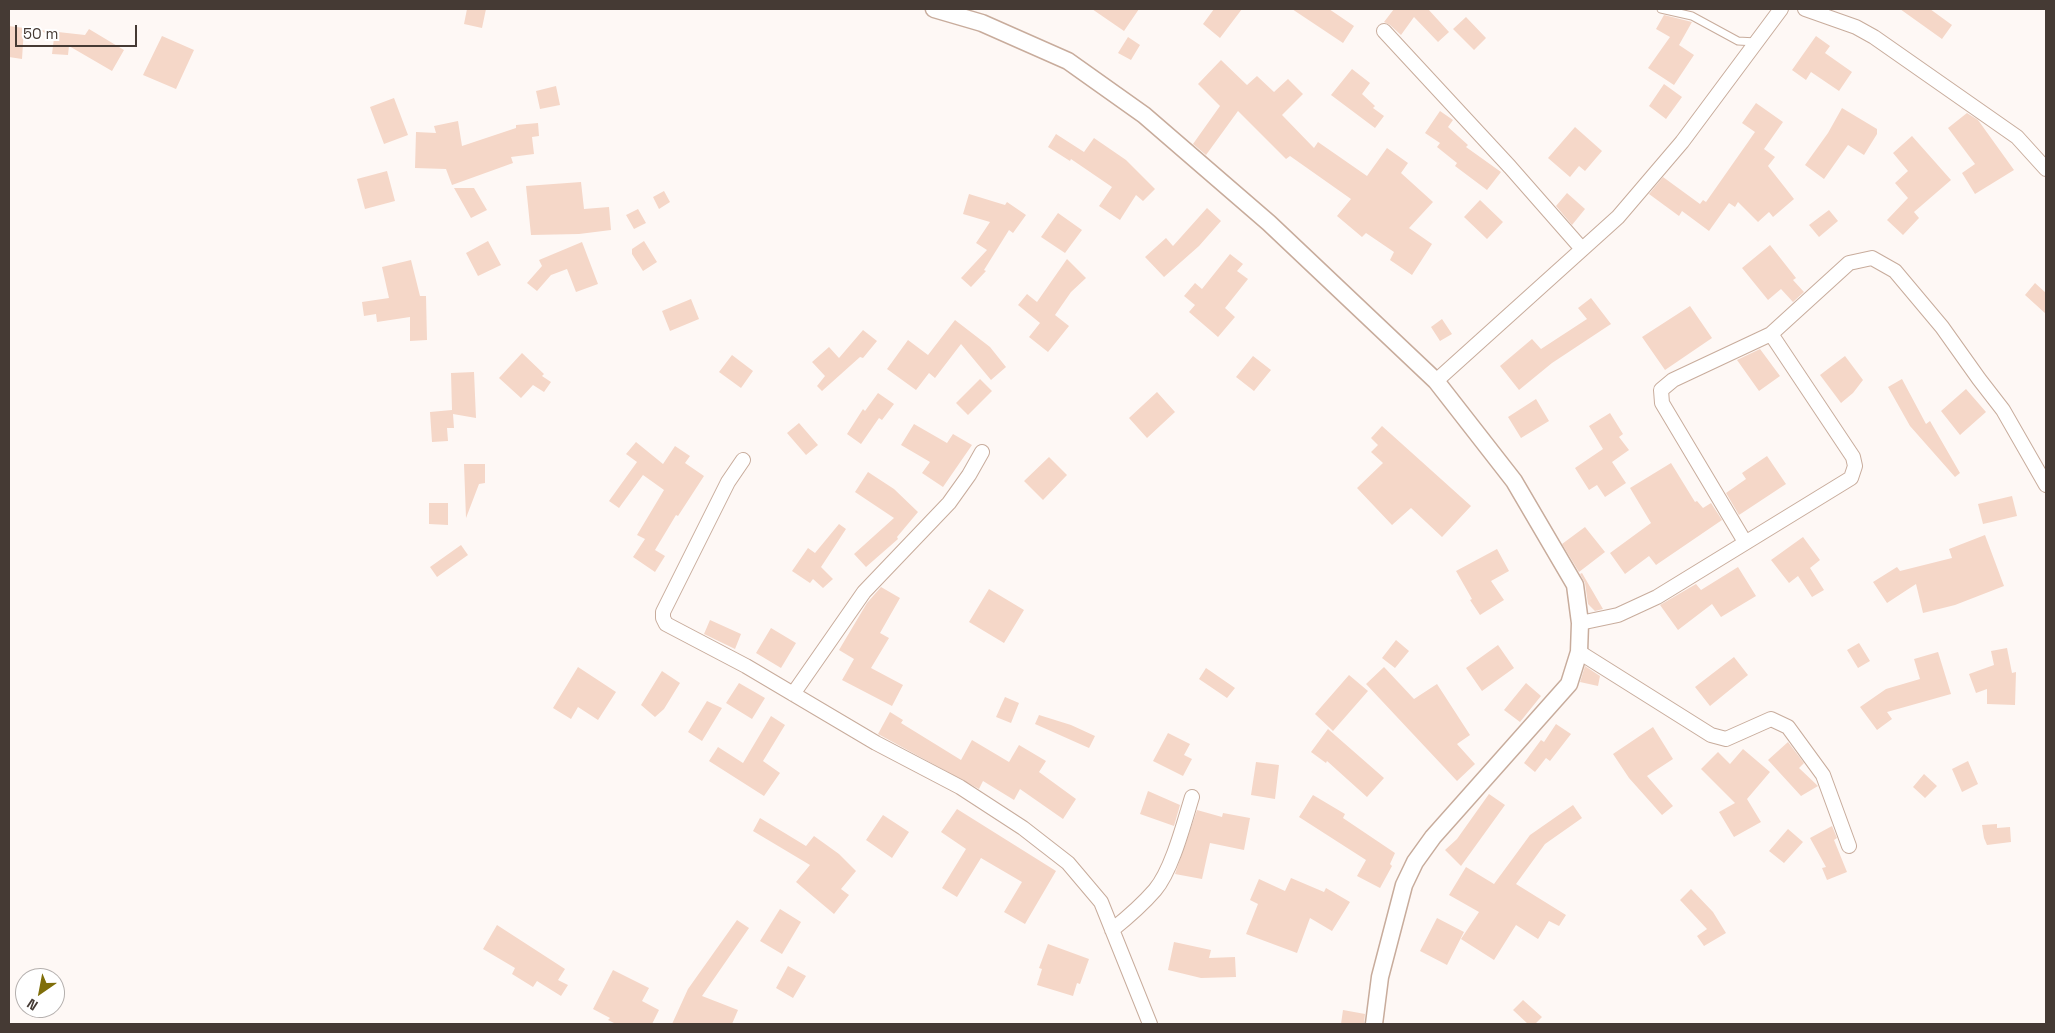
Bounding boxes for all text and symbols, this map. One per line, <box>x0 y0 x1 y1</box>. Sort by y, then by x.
scale bar <box>18 15 140 47</box>
text: 50 m <box>23 24 58 43</box>
north arrow <box>15 968 65 1018</box>
text: N <box>24 995 41 1015</box>

